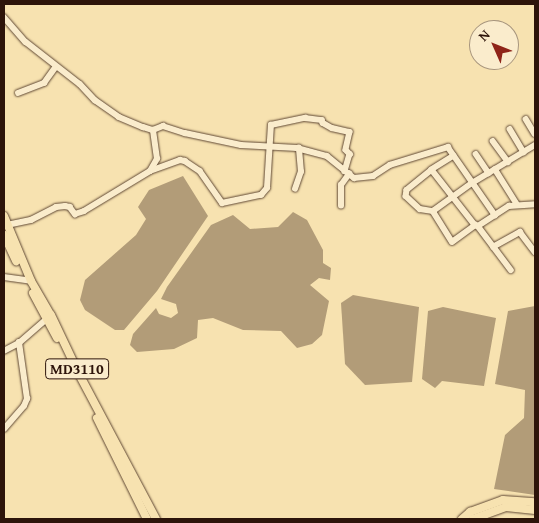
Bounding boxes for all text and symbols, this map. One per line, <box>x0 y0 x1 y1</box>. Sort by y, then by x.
north arrow <box>469 20 519 70</box>
text: N <box>473 25 494 46</box>
road number: MD3110 <box>44 356 110 382</box>

